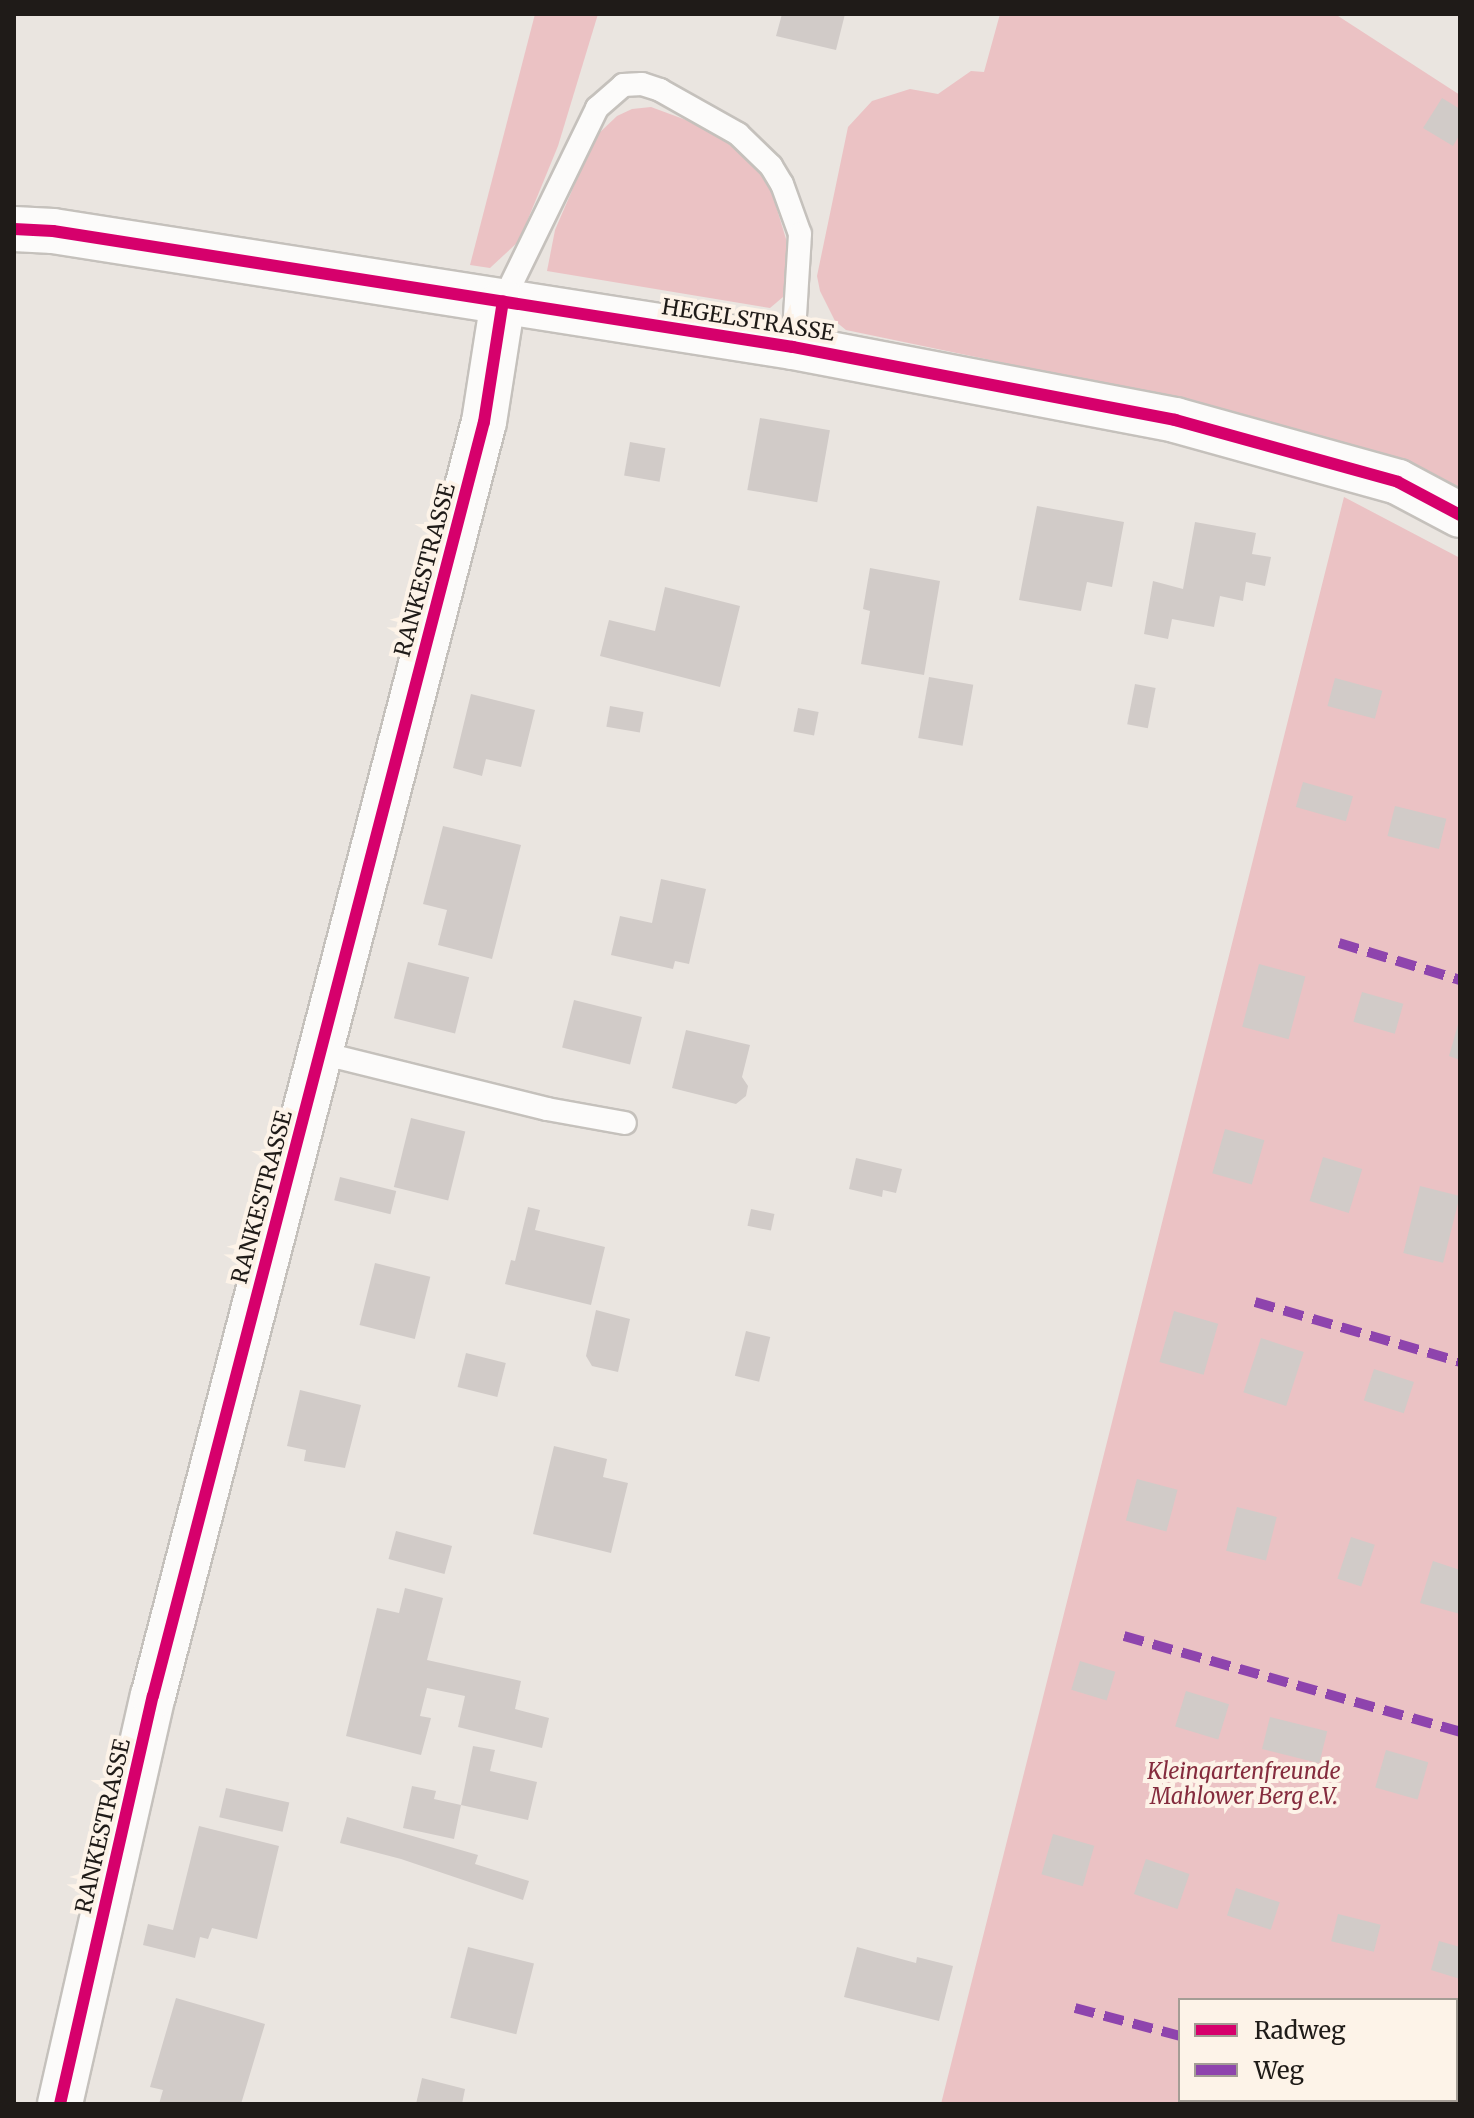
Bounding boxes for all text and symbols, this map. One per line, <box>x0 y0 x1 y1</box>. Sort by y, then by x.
street label: HEGELSTRASSE <box>660 293 836 347</box>
street label: RANKESTRASSE <box>389 481 461 659</box>
street label: RANKESTRASSE <box>226 1108 298 1286</box>
street label: RANKESTRASSE <box>70 1736 136 1916</box>
park label: Kleingartenfreunde Mahlower Berg e.V. <box>1147 1758 1341 1810</box>
legend <box>1178 1998 1458 2102</box>
text: Radweg <box>1254 2015 1346 2046</box>
text: Weg <box>1254 2055 1304 2086</box>

